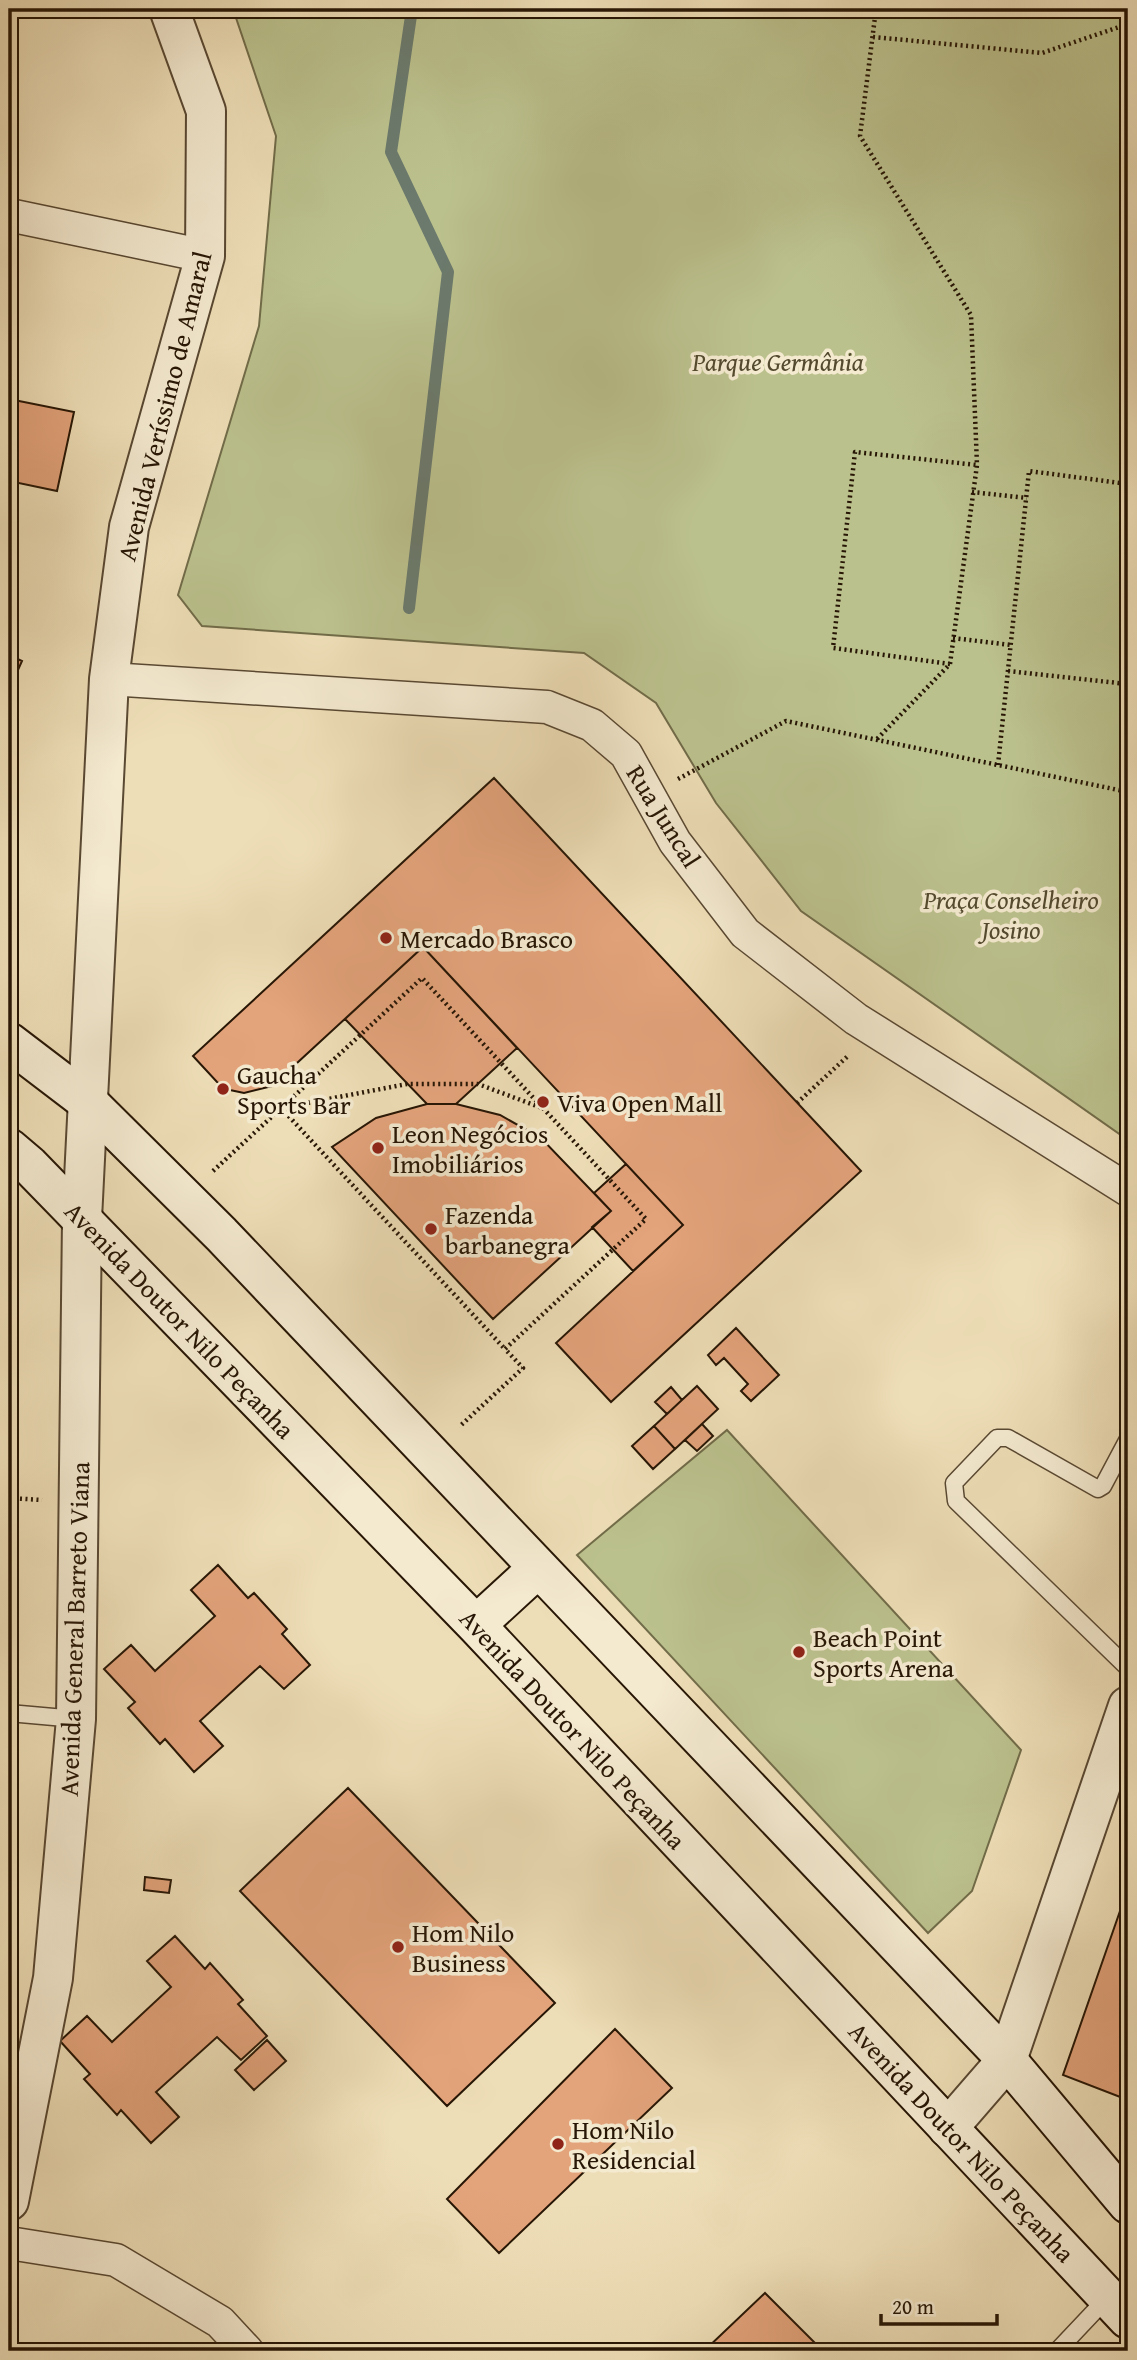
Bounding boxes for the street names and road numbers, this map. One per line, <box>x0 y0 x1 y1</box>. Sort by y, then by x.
street label: Avenida Veríssimo de Amaral <box>107 247 221 565</box>
street label: Rua Juncal <box>617 757 711 875</box>
street label: Avenida Doutor Nilo Peçanha <box>56 1192 305 1448</box>
street label: Avenida General Barreto Viana <box>49 1460 99 1797</box>
street label: Avenida Doutor Nilo Peçanha <box>451 1600 696 1859</box>
street label: Avenida Doutor Nilo Peçanha <box>840 2013 1085 2272</box>

